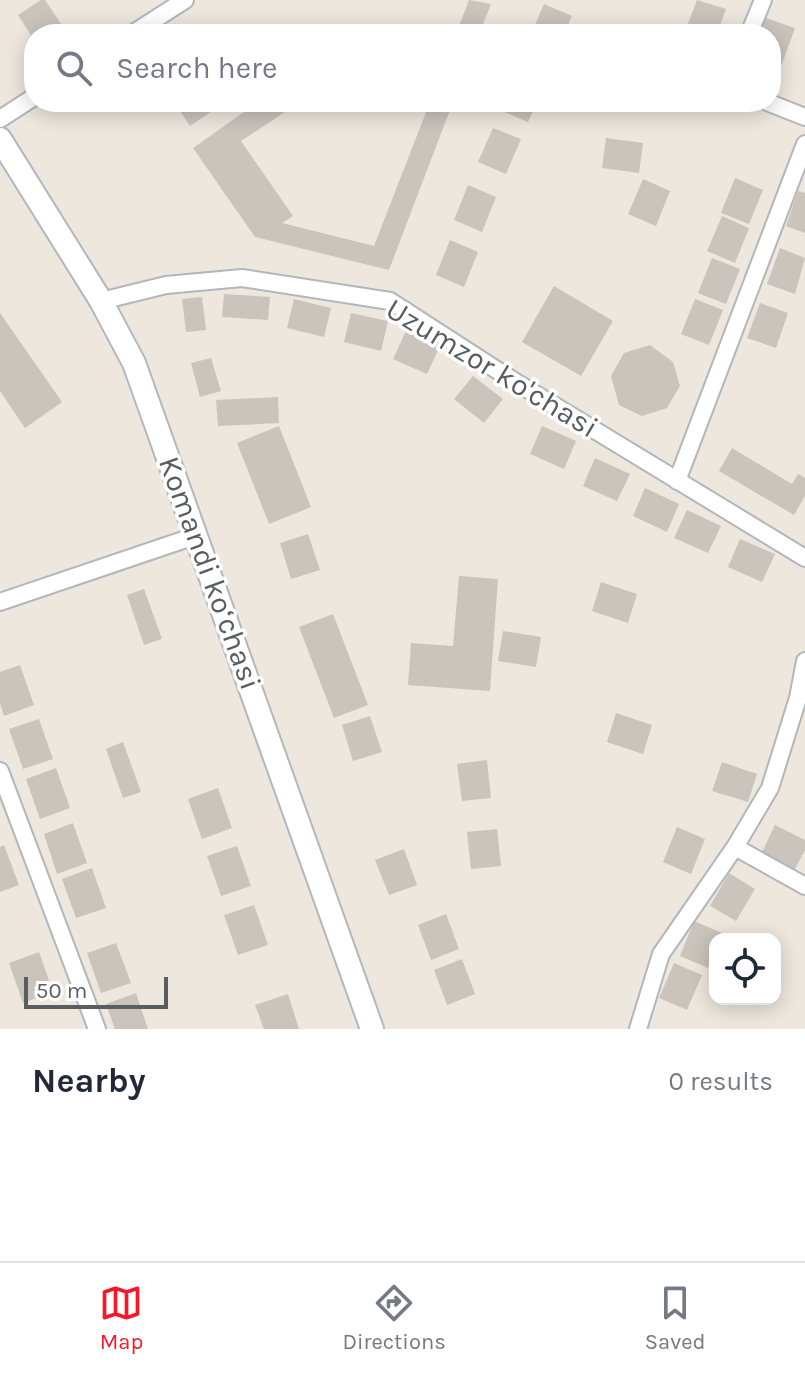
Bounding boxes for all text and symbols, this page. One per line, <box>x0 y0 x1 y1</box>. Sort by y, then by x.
search box <box>24 24 781 112</box>
icon: search <box>52 46 96 90</box>
text: Search here <box>116 50 277 86</box>
street label: Uzumzor ko'chasi <box>380 291 604 445</box>
street label: Komandi ko‘chasi <box>151 451 269 695</box>
map controls <box>709 933 781 1005</box>
button: locate <box>709 933 781 1005</box>
scale bar <box>24 973 168 1009</box>
text: 50 m <box>36 978 87 1004</box>
text: Nearby <box>32 1061 146 1101</box>
text: 0 results <box>669 1066 773 1097</box>
tab: Map <box>99 1281 143 1355</box>
tab: Directions <box>342 1281 446 1355</box>
tab: Saved <box>645 1281 706 1355</box>

